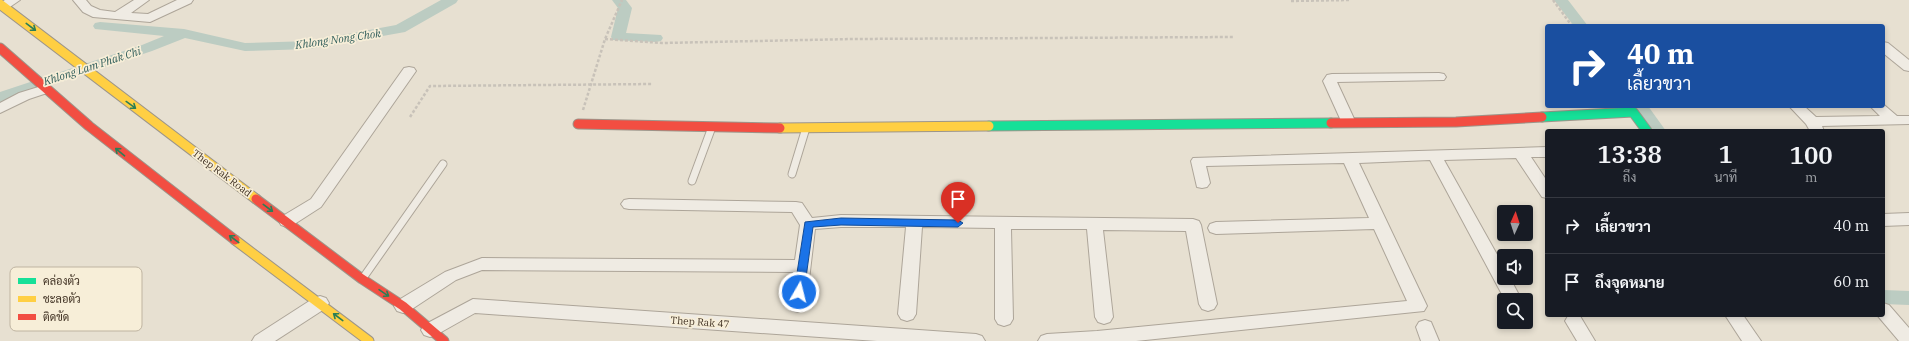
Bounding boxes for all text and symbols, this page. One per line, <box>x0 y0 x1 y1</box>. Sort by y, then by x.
one-way arrow <box>26 23 37 32</box>
water label: Khlong Nong Chok <box>293 26 382 52</box>
text: 40 m <box>1627 35 1694 72</box>
icon: right <box>1561 40 1613 92</box>
water label: Khlong Lam Phak Chi <box>41 43 143 89</box>
text: เลี้ยวขวา <box>1627 72 1691 95</box>
one-way arrow <box>125 100 136 109</box>
text: 13:38 <box>1597 138 1662 170</box>
text: 1 <box>1719 138 1733 170</box>
text: 100 <box>1790 139 1833 171</box>
street label: Thep Rak Road <box>190 147 254 199</box>
one-way arrow <box>115 148 125 157</box>
text: ถึง <box>1623 169 1636 186</box>
text: นาที <box>1714 169 1737 186</box>
text: m <box>1805 169 1817 186</box>
pin <box>941 182 975 223</box>
icon: arrive <box>947 188 969 210</box>
one-way arrow <box>263 203 274 212</box>
north arrow <box>1497 205 1533 241</box>
map controls <box>1497 205 1533 329</box>
icon: right <box>1561 215 1583 237</box>
text: 40 m <box>1833 216 1869 235</box>
text: เลี้ยวขวา <box>1595 217 1651 236</box>
one-way arrow <box>229 235 240 244</box>
button: sound <box>1497 249 1533 285</box>
legend <box>10 267 142 331</box>
position arrow <box>778 271 820 313</box>
icon: arrive <box>1561 271 1583 293</box>
text: 60 m <box>1833 272 1869 291</box>
text: ถึงจุดหมาย <box>1595 273 1665 292</box>
text: คล่องตัว <box>43 274 80 288</box>
one-way arrow <box>378 289 389 297</box>
text: ชะลอตัว <box>43 292 81 306</box>
button: search <box>1497 293 1533 329</box>
text: ติดขัด <box>43 310 69 324</box>
one-way arrow <box>333 313 344 322</box>
street label: Thep Rak 47 <box>670 313 730 331</box>

